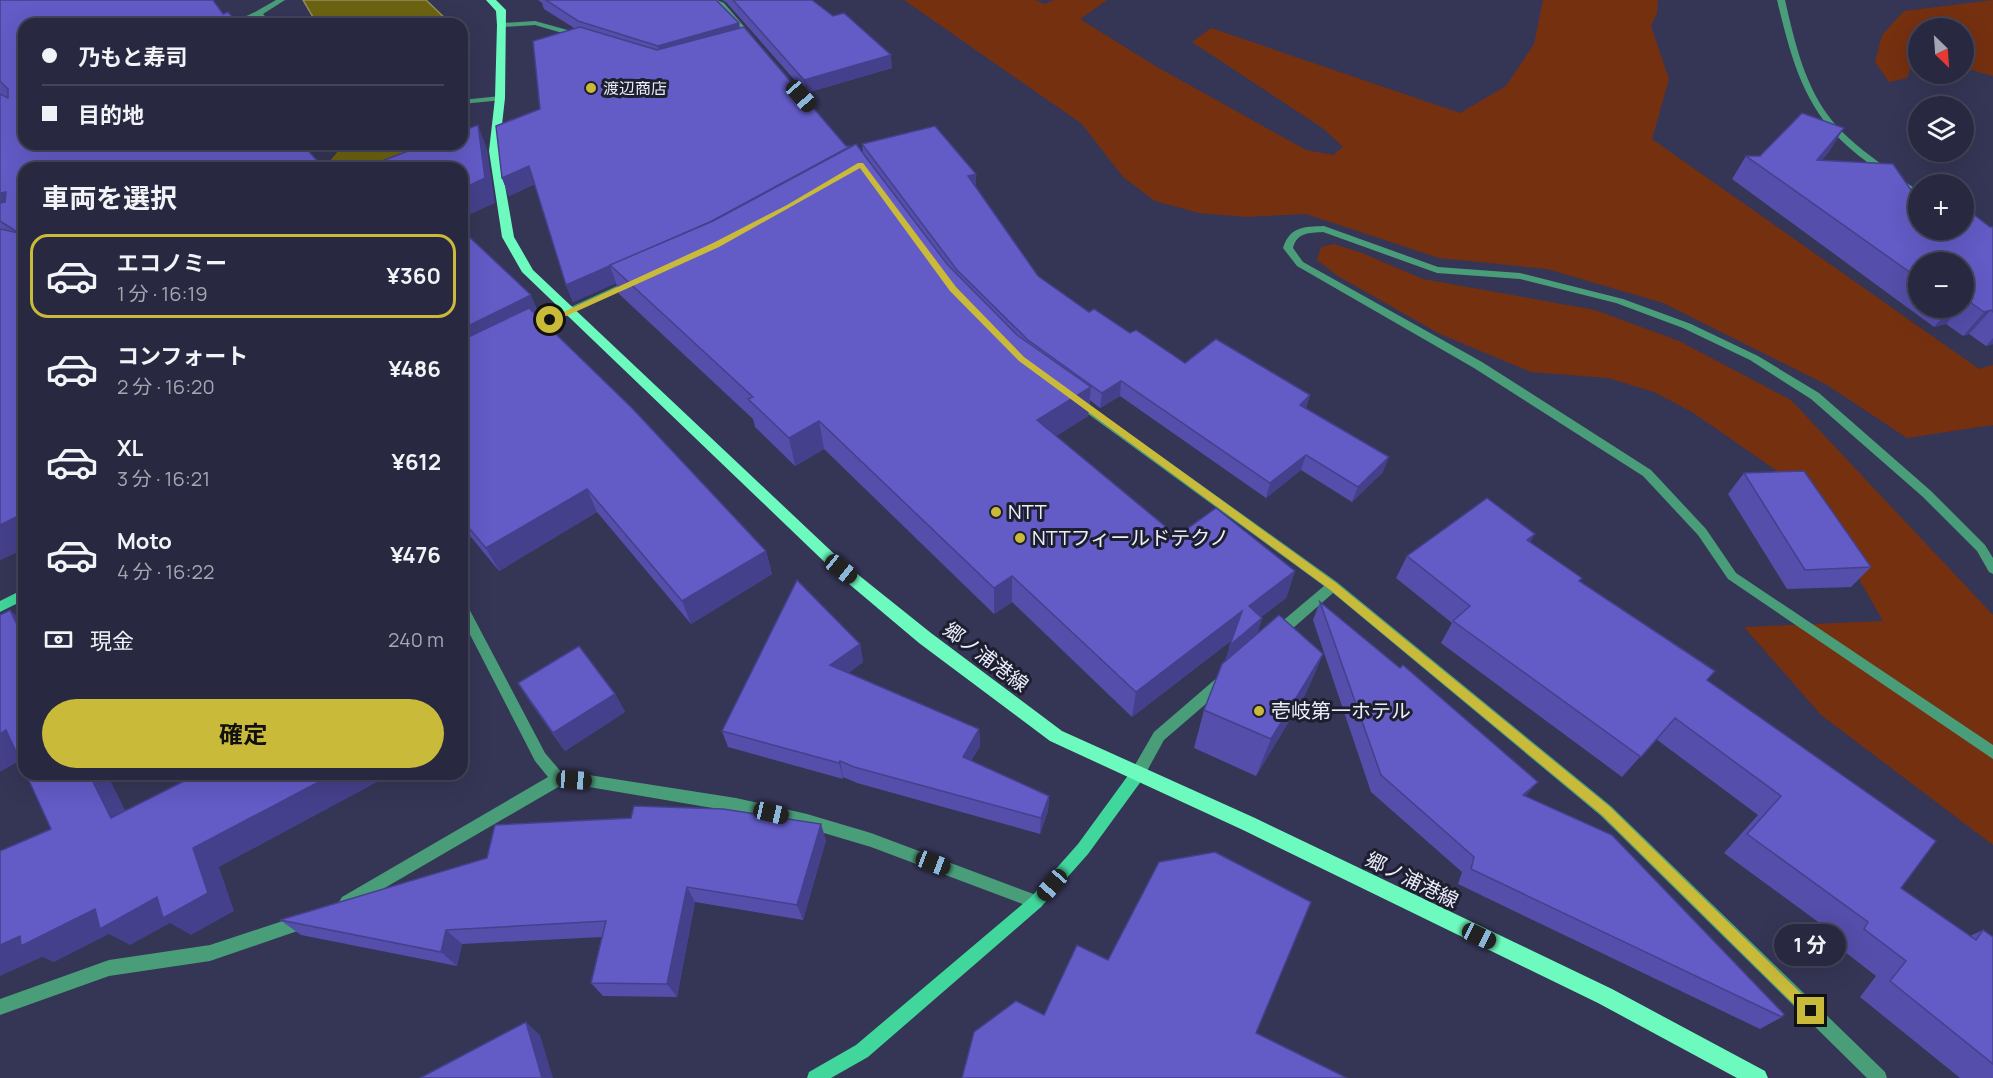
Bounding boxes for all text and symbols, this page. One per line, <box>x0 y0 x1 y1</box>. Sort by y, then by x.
north arrow <box>1908 18 1974 84</box>
map controls <box>1908 18 1974 318</box>
text: 乃もと寿司 <box>78 42 188 72</box>
place label: 渡辺商店 <box>603 77 667 99</box>
car <box>782 77 820 115</box>
marker: 渡辺商店 <box>584 81 598 95</box>
button: layers <box>1908 96 1974 162</box>
text: 目的地 <box>78 100 144 130</box>
button: + <box>1908 174 1974 240</box>
text: 車両を選択 <box>42 179 177 216</box>
text: エコノミー <box>117 248 227 278</box>
icon: car <box>45 249 99 303</box>
button: − <box>1908 252 1974 318</box>
text: ¥360 <box>387 261 441 291</box>
text: 1 分 · 16:19 <box>117 280 208 307</box>
route start <box>536 306 563 333</box>
text: コンフォート <box>117 341 248 371</box>
icon: car <box>45 342 99 396</box>
text: ¥486 <box>389 354 441 384</box>
text: 2 分 · 16:20 <box>117 373 215 400</box>
text: XL <box>117 433 143 463</box>
icon: car <box>45 435 99 489</box>
text: ¥612 <box>391 447 441 477</box>
text: 3 分 · 16:21 <box>117 465 210 492</box>
place label: NTT <box>1008 498 1047 525</box>
marker: NTT <box>989 505 1003 519</box>
place label: NTTフィールドテクノ <box>1032 524 1229 551</box>
text: Moto <box>117 526 172 556</box>
icon: car <box>45 528 99 582</box>
marker: NTTフィールドテクノ <box>1013 531 1027 545</box>
text: ¥476 <box>390 540 441 570</box>
car <box>821 551 861 587</box>
text: 4 分 · 16:22 <box>117 558 214 585</box>
street label: 郷ノ浦港線 <box>938 616 1034 697</box>
icon: cash <box>42 623 75 656</box>
text: 現金 <box>90 626 134 656</box>
text: 240 m <box>388 626 444 653</box>
place label: 壱岐第一ホテル <box>1271 697 1411 724</box>
button: 確定 <box>42 699 444 768</box>
marker: 壱岐第一ホテル <box>1252 704 1266 718</box>
car <box>555 770 593 790</box>
car <box>751 800 791 826</box>
street label: 郷ノ浦港線 <box>1361 845 1463 914</box>
car <box>913 848 953 878</box>
car <box>1033 866 1071 904</box>
car <box>1459 920 1499 952</box>
callout: 1 分 <box>1775 924 1847 966</box>
text: 1 分 <box>1794 931 1826 958</box>
route end <box>1797 997 1824 1024</box>

